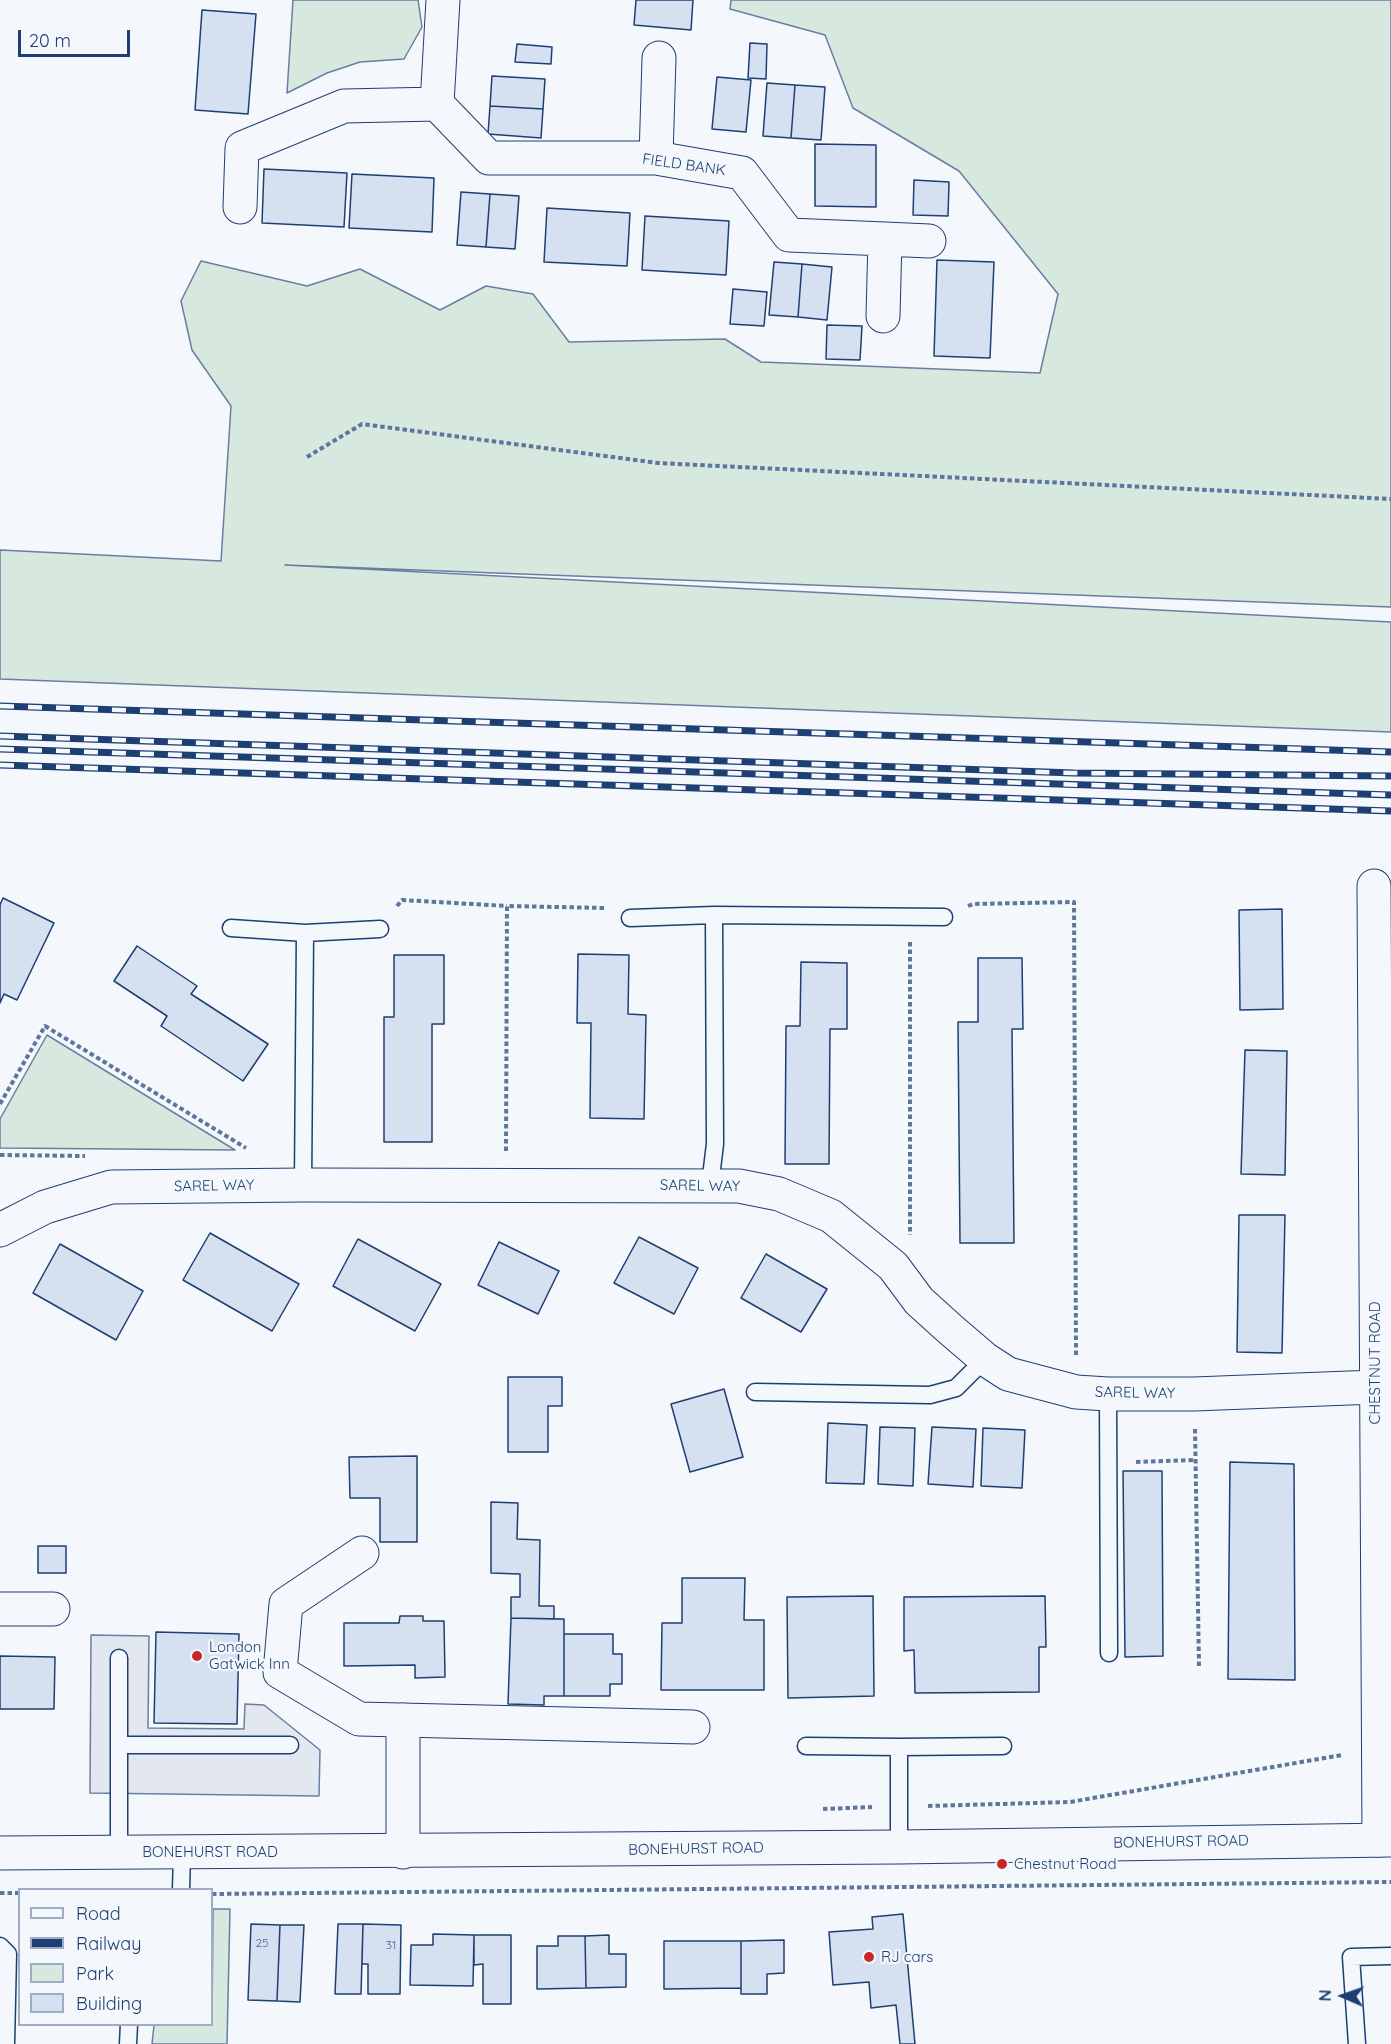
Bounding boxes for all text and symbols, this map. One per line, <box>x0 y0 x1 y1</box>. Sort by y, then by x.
scale bar <box>21 18 134 56</box>
text: 20 m <box>29 29 71 52</box>
street label: FIELD BANK <box>641 150 727 180</box>
street label: SAREL WAY <box>174 1176 254 1196</box>
street label: SAREL WAY <box>660 1176 740 1196</box>
street label: CHESTNUT ROAD <box>1366 1301 1384 1425</box>
street label: SAREL WAY <box>1095 1383 1175 1403</box>
place label: London Gatwick Inn <box>209 1638 290 1673</box>
marker: London Gatwick Inn <box>190 1649 204 1663</box>
street label: BONEHURST ROAD <box>1113 1832 1249 1852</box>
street label: BONEHURST ROAD <box>628 1839 764 1859</box>
street label: BONEHURST ROAD <box>142 1843 278 1861</box>
place label: Chestnut Road <box>1014 1855 1117 1873</box>
marker: Chestnut Road <box>995 1857 1009 1871</box>
legend <box>18 1888 213 2026</box>
text: Road <box>76 1902 121 1925</box>
text: Railway <box>76 1932 142 1955</box>
house number: 25 <box>255 1936 269 1950</box>
house number: 31 <box>386 1938 396 1952</box>
place label: RJ cars <box>881 1948 933 1966</box>
marker: RJ cars <box>862 1950 876 1964</box>
text: Park <box>76 1962 114 1985</box>
north arrow <box>1313 1966 1373 2026</box>
text: N <box>1315 1989 1335 2002</box>
text: Building <box>76 1992 142 2015</box>

